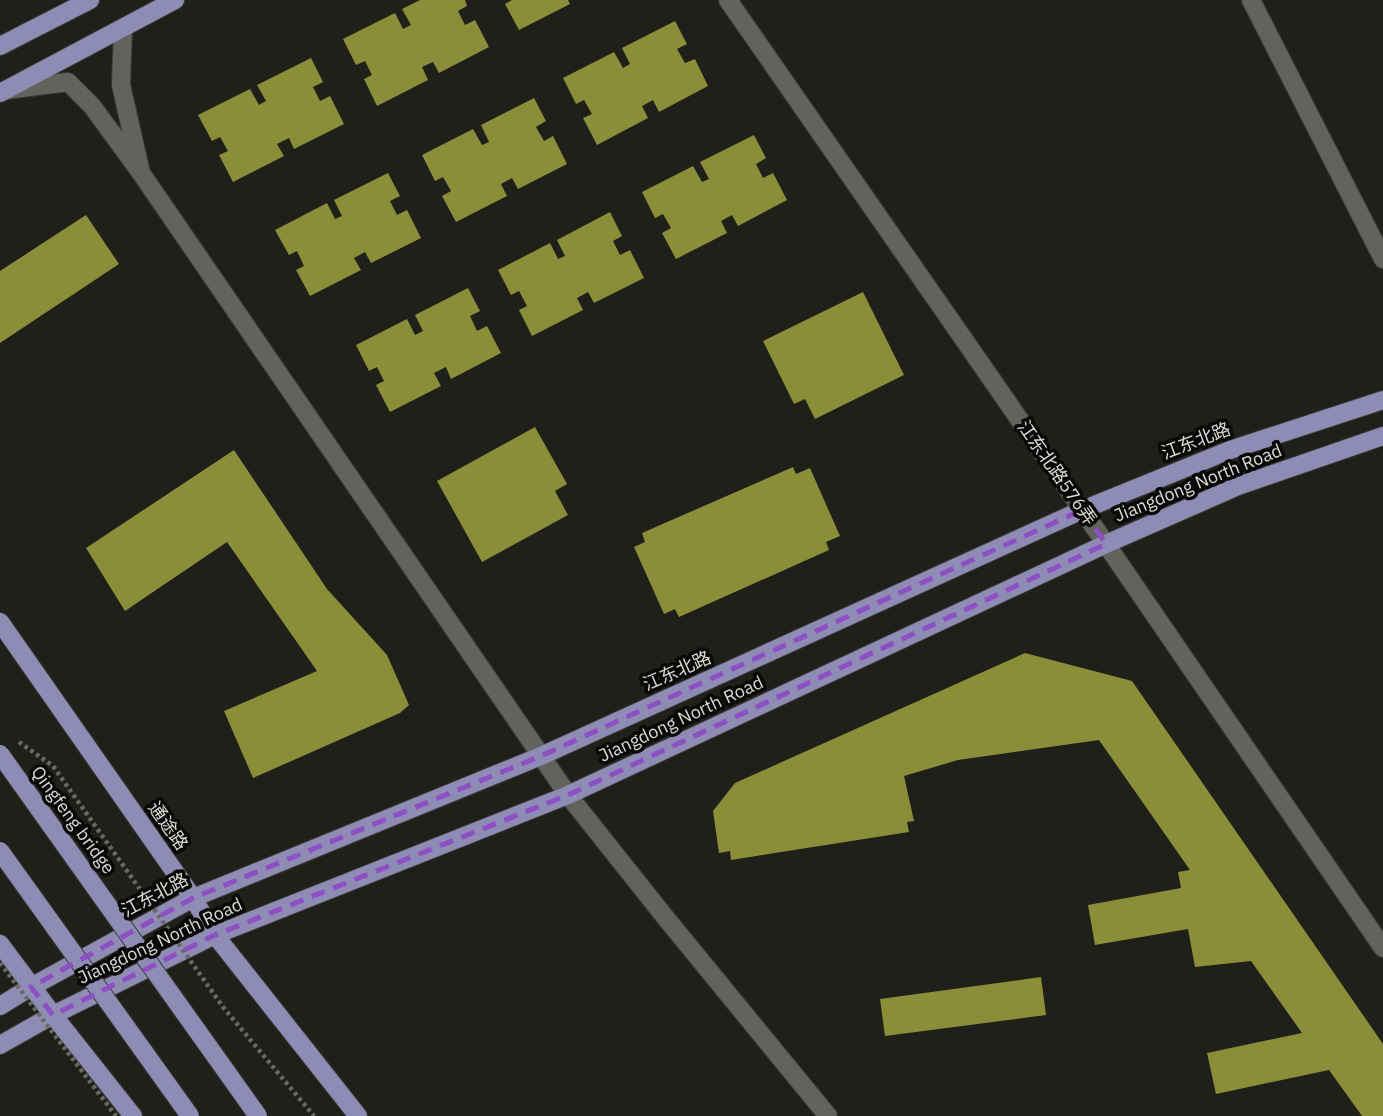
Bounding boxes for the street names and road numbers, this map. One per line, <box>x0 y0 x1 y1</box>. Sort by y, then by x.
street label: 江东北路576弄 <box>1013 416 1102 529</box>
street label: 江东北路 <box>1158 417 1234 464</box>
street label: Jiangdong North Road <box>1110 438 1285 527</box>
street label: 江东北路 <box>639 645 714 696</box>
street label: Jiangdong North Road <box>595 670 767 767</box>
street label: Qingfeng bridge <box>27 761 120 878</box>
street label: 通途路 <box>144 797 193 854</box>
street label: 江东北路 <box>118 868 192 922</box>
street label: Jiangdong North Road <box>74 892 246 989</box>

